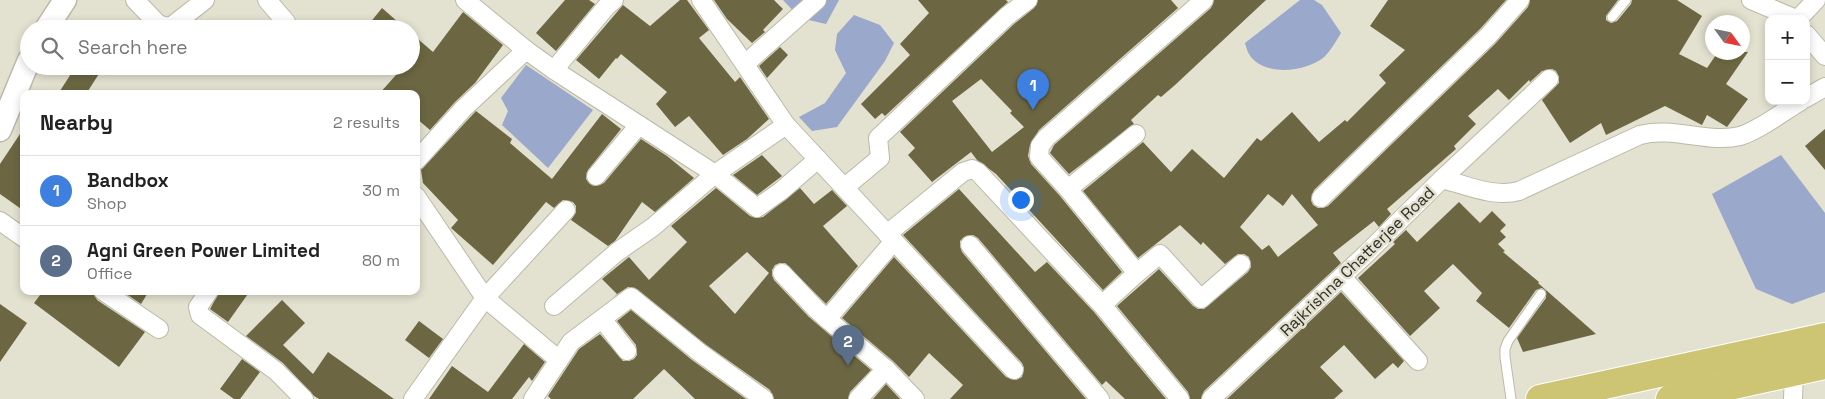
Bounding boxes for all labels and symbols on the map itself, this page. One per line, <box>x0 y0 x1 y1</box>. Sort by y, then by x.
north arrow <box>1705 15 1750 60</box>
pin: 1 <box>1017 69 1049 110</box>
street label: Rajkrishna Chatterjee Road <box>1276 182 1439 341</box>
your location <box>1008 187 1034 213</box>
pin: 2 <box>832 325 864 366</box>

